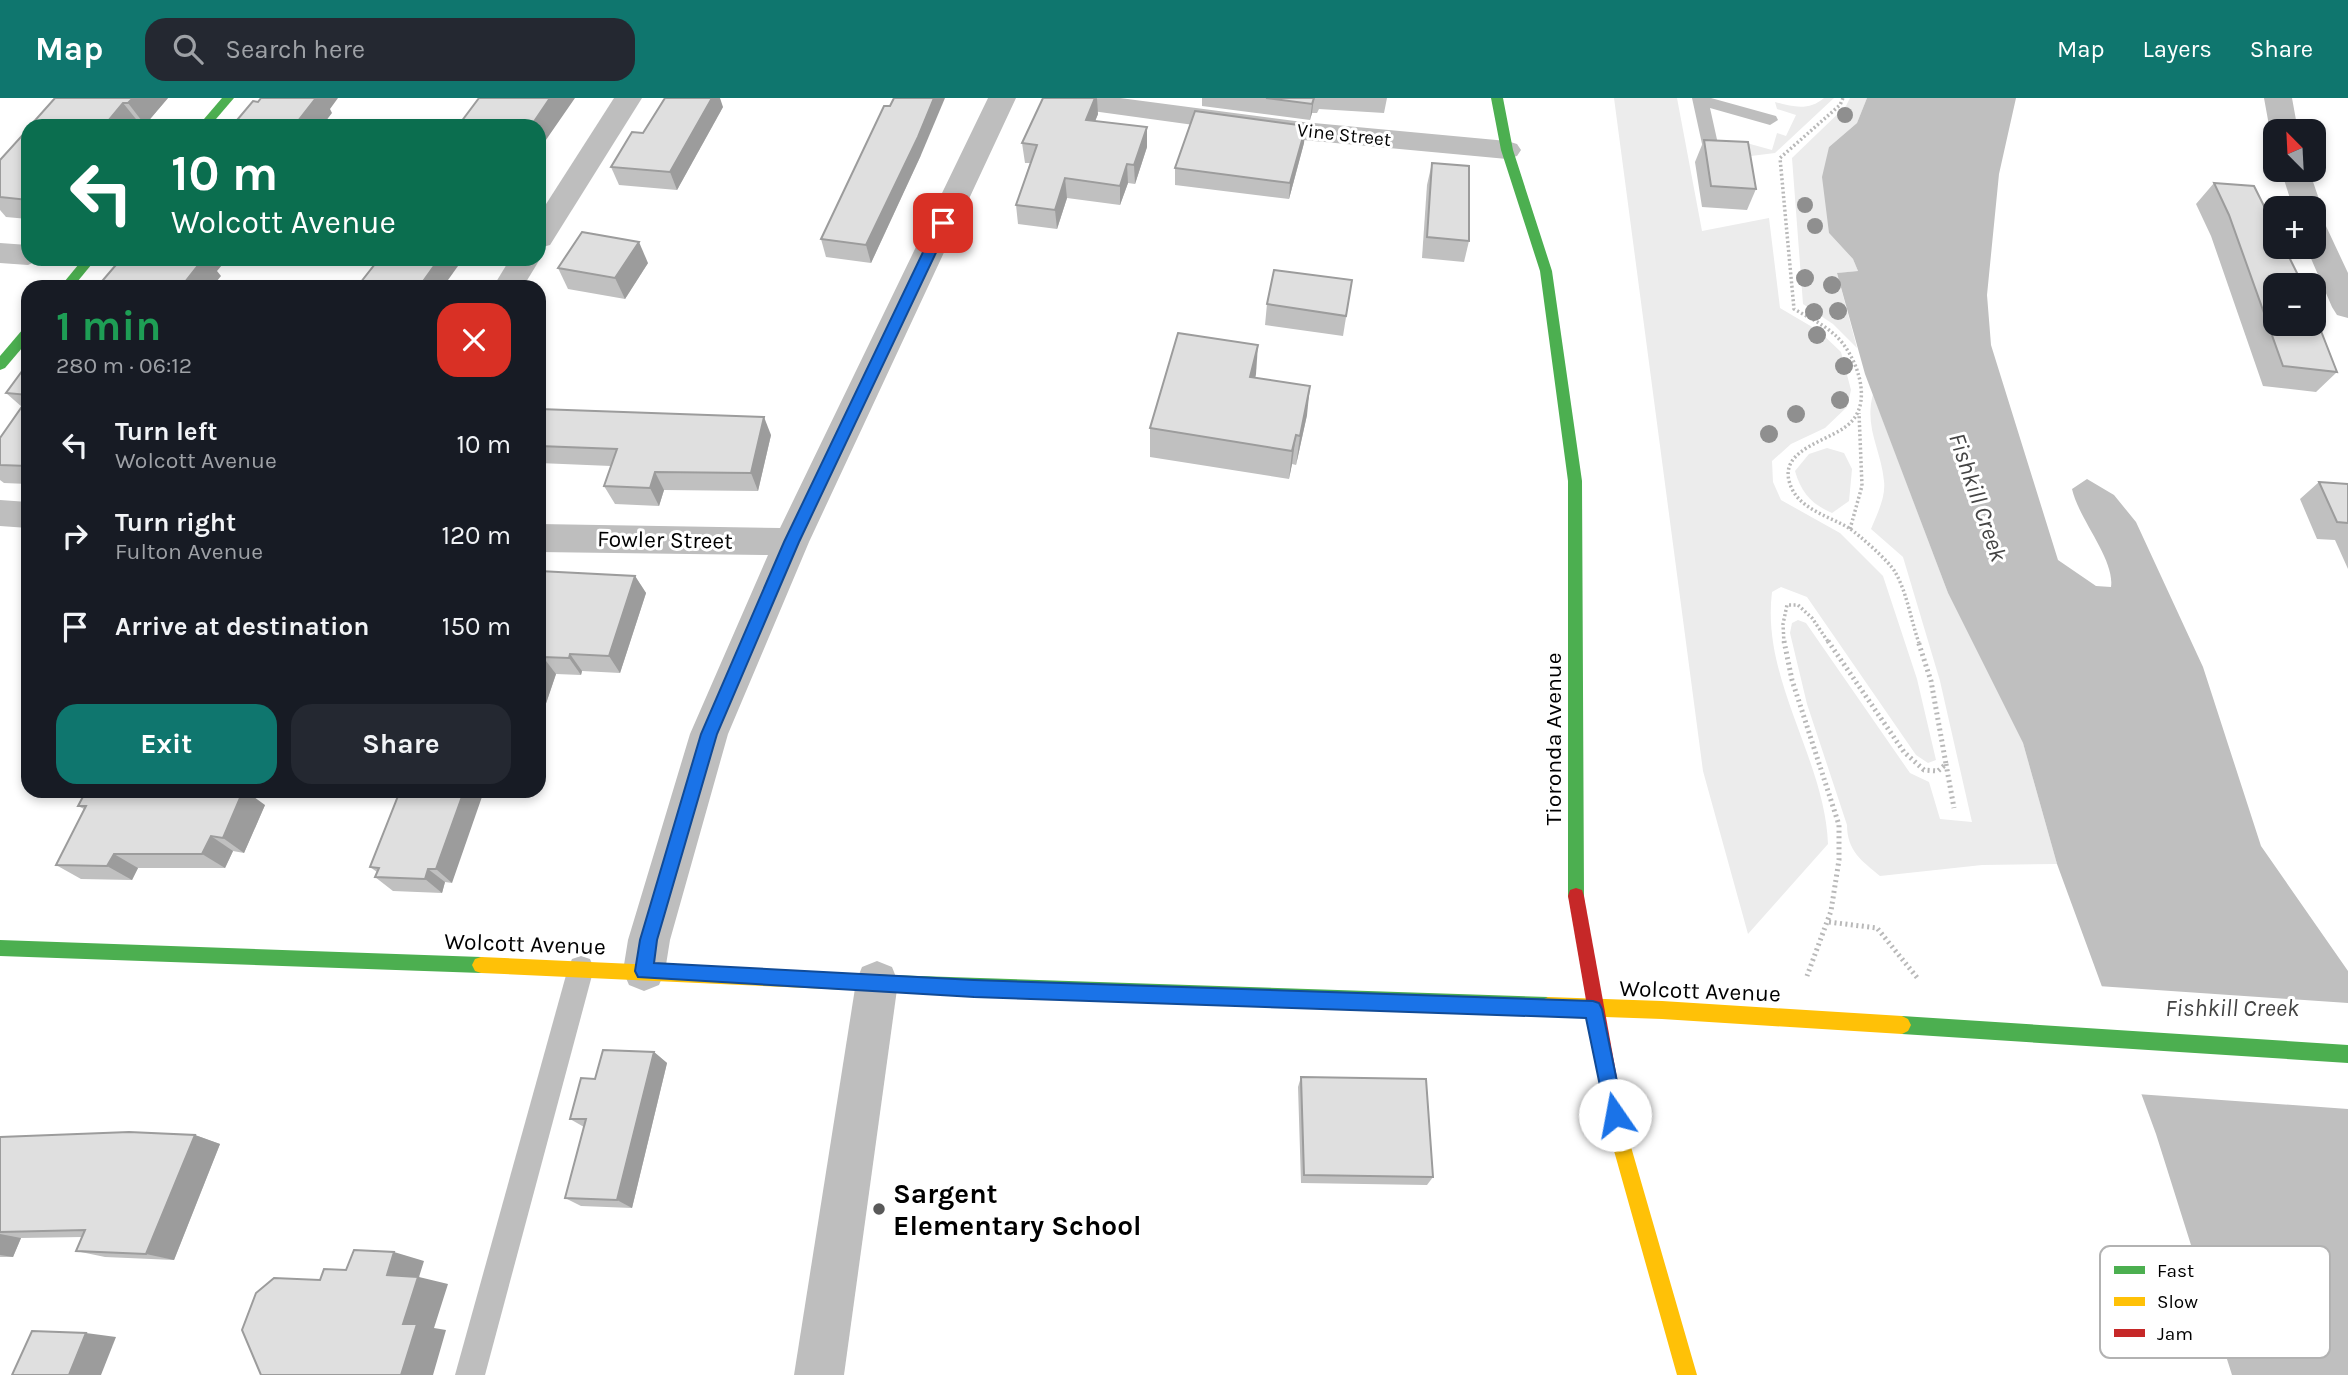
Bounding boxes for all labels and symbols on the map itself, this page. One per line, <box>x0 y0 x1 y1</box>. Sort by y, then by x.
street label: Vine Street <box>1296 119 1392 151</box>
north arrow <box>2263 119 2326 182</box>
pin <box>913 193 973 253</box>
water label: Fishkill Creek <box>1943 429 2013 566</box>
street label: Fowler Street <box>597 525 733 555</box>
street label: Tioronda Avenue <box>1540 652 1567 826</box>
street label: Wolcott Avenue <box>444 928 606 960</box>
street label: Wolcott Avenue <box>1619 975 1781 1007</box>
water label: Fishkill Creek <box>2165 994 2300 1022</box>
position arrow <box>1578 1078 1652 1152</box>
place label: Sargent Elementary School <box>893 1177 1142 1242</box>
marker: Sargent Elementary School <box>871 1201 887 1217</box>
legend <box>2100 1246 2330 1358</box>
text: Fast <box>2157 1260 2194 1282</box>
text: Slow <box>2157 1291 2198 1313</box>
text: Jam <box>2157 1323 2193 1345</box>

